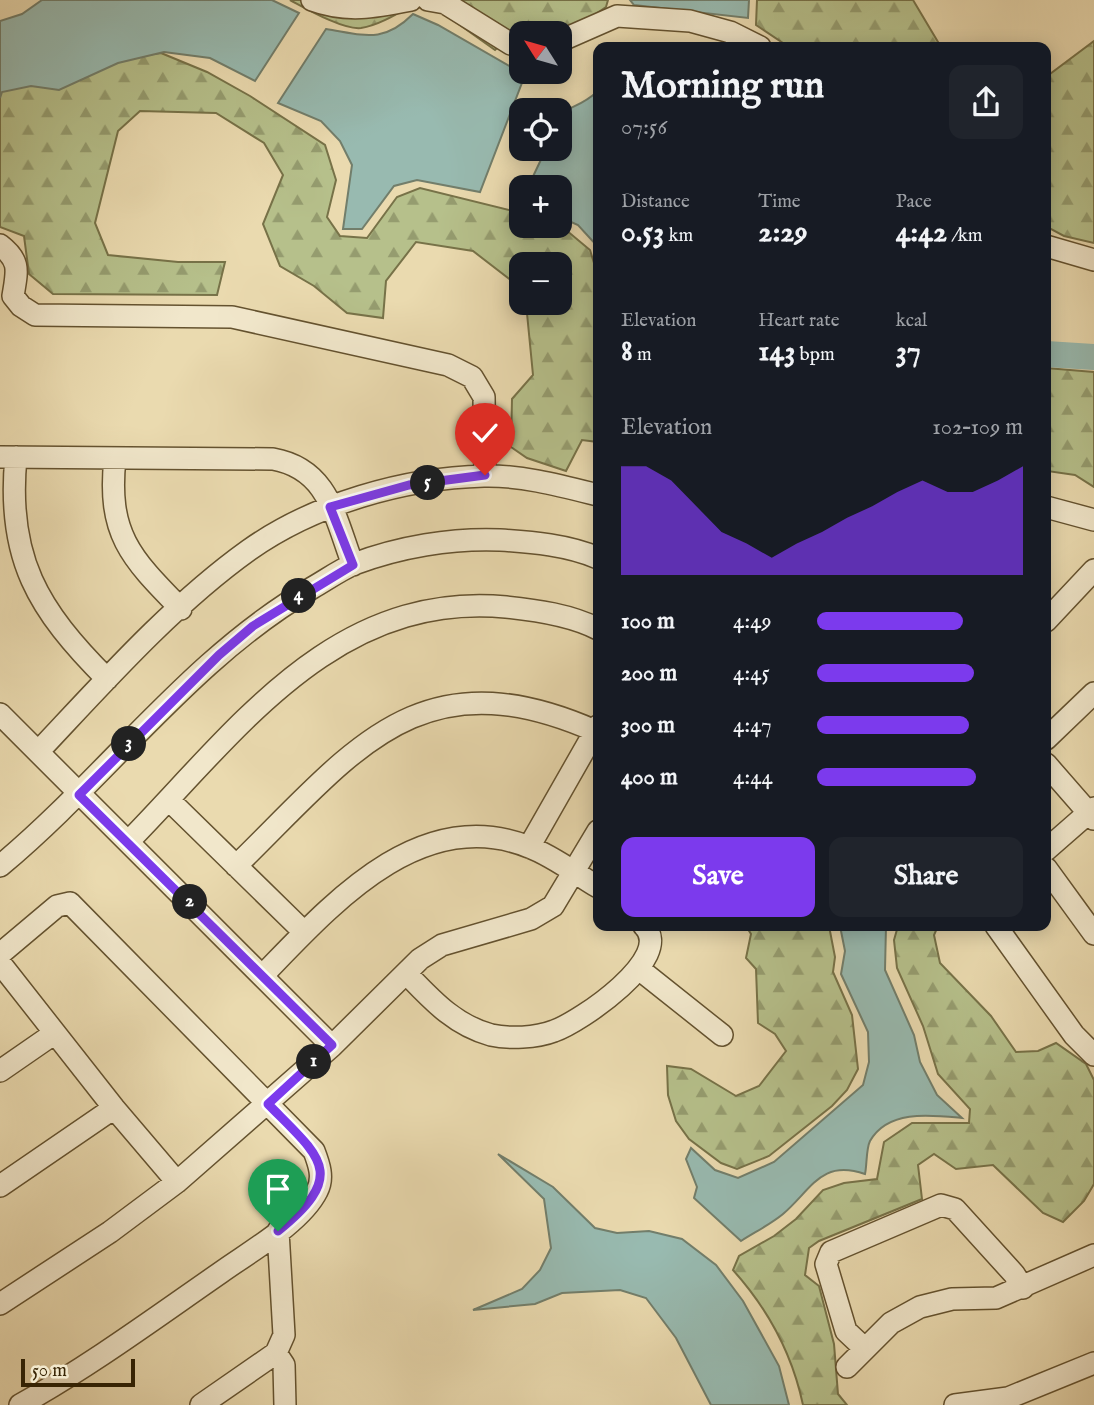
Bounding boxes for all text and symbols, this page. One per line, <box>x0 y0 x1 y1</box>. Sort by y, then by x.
north arrow <box>509 21 572 84</box>
map controls <box>509 21 572 315</box>
text: Morning run <box>621 63 824 111</box>
button: share <box>949 65 1023 139</box>
button: locate <box>509 98 572 161</box>
text: 07:56 <box>621 113 667 142</box>
button: + <box>509 175 572 238</box>
text: Distance <box>621 190 690 214</box>
text: Time <box>758 190 801 214</box>
text: Pace <box>896 190 932 214</box>
text: 0.53 <box>621 214 664 252</box>
text: 2:29 <box>758 214 808 252</box>
text: 4:42 <box>896 214 947 252</box>
text: km <box>664 224 693 248</box>
text: /km <box>947 224 983 248</box>
button: − <box>509 252 572 315</box>
text: Elevation <box>621 309 696 333</box>
text: Heart rate <box>758 309 839 333</box>
text: kcal <box>896 309 927 333</box>
text: 8 <box>621 333 633 371</box>
text: 143 <box>758 333 795 371</box>
text: 37 <box>896 333 921 371</box>
text: m <box>633 343 652 367</box>
text: bpm <box>795 343 835 367</box>
pin <box>455 403 515 475</box>
text: Elevation <box>621 413 712 442</box>
text: 102–109 m <box>932 413 1023 442</box>
icon: check <box>466 414 504 452</box>
pin: 5 <box>410 466 446 500</box>
text: 5 <box>424 470 431 494</box>
pin: 4 <box>282 578 316 614</box>
text: 4 <box>294 583 303 607</box>
text: 100 m <box>621 607 675 636</box>
text: 4:49 <box>733 607 772 636</box>
text: 200 m <box>621 659 677 688</box>
text: 4:45 <box>733 659 770 688</box>
text: 300 m <box>621 711 675 740</box>
text: 4:47 <box>733 711 772 740</box>
pin: 3 <box>111 726 146 762</box>
text: 3 <box>125 731 132 755</box>
text: 400 m <box>621 763 678 792</box>
text: 4:44 <box>733 763 773 792</box>
button: Save <box>621 837 815 917</box>
button: Share <box>829 837 1023 917</box>
pin: 2 <box>172 884 208 920</box>
text: 2 <box>185 889 194 913</box>
pin: 1 <box>296 1044 332 1080</box>
text: 1 <box>310 1049 317 1073</box>
pin <box>248 1159 308 1231</box>
icon: arrive <box>259 1170 297 1208</box>
scale bar <box>21 1356 135 1388</box>
text: 50 m <box>32 1359 67 1383</box>

